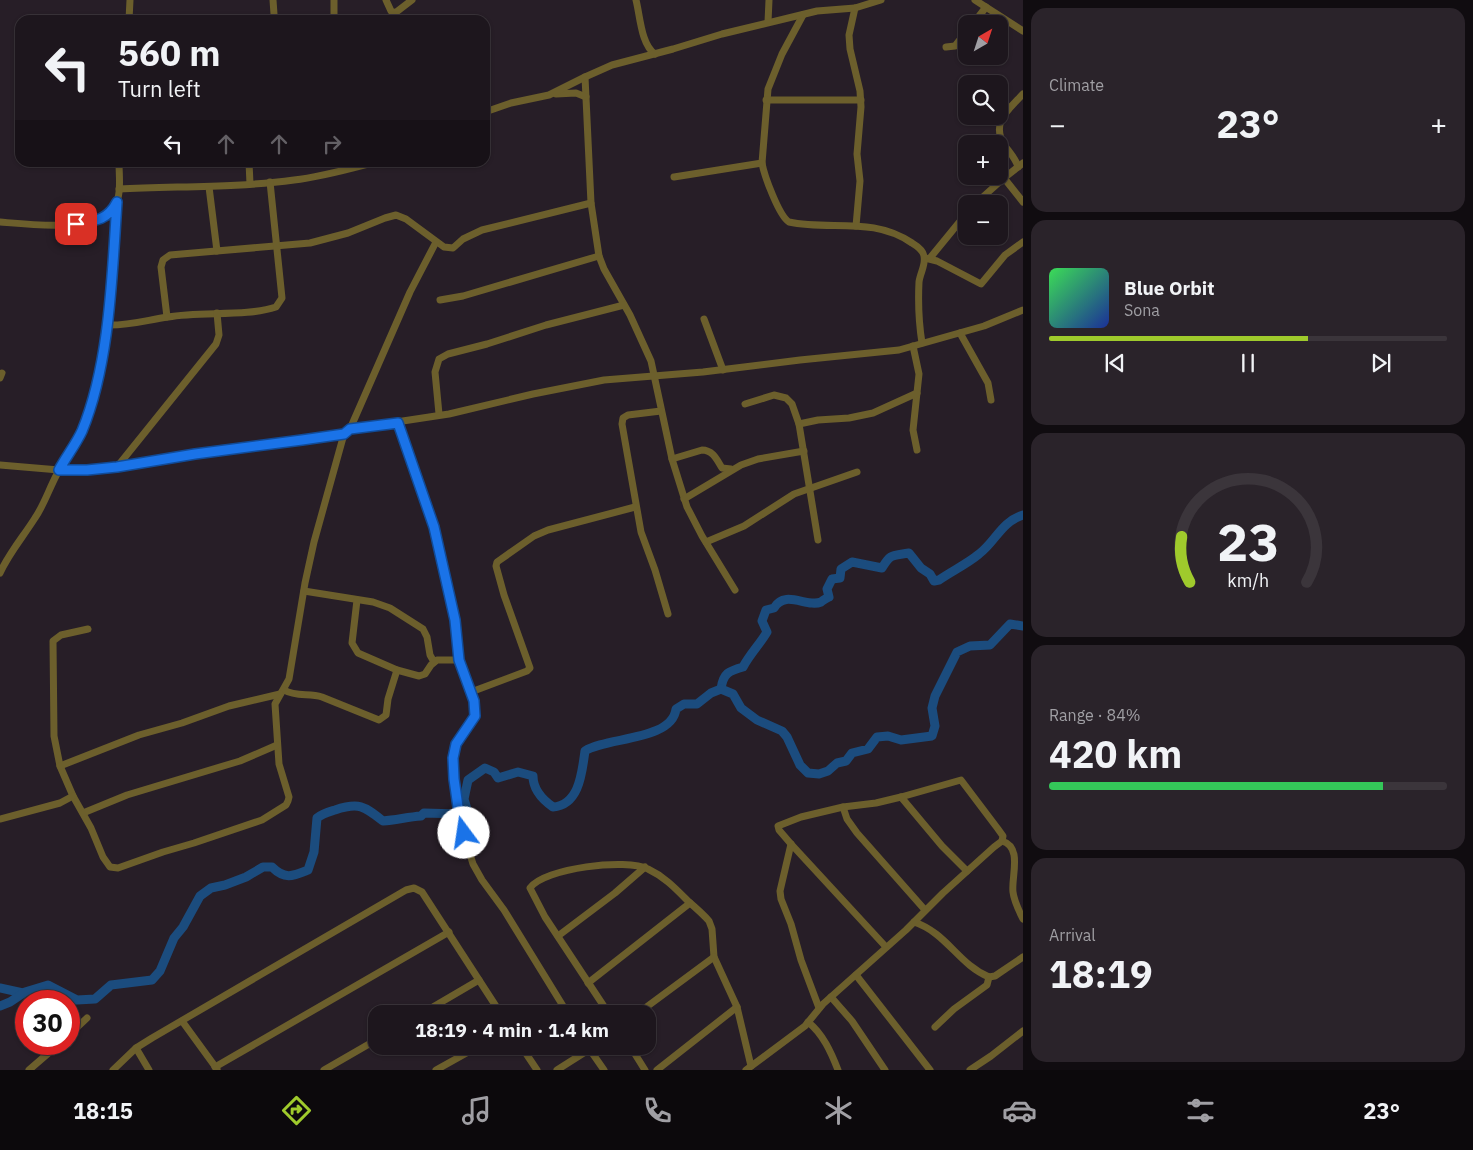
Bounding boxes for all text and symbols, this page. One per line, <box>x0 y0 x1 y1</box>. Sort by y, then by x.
north arrow <box>958 15 1008 65</box>
map controls <box>958 15 1008 245</box>
text: 560 m <box>118 30 221 76</box>
icon: left <box>35 35 100 100</box>
text: Turn left <box>118 74 201 103</box>
button: search <box>958 75 1008 125</box>
text: Climate <box>1049 75 1104 95</box>
text: 23° <box>1216 99 1280 148</box>
text: − <box>1049 106 1066 143</box>
text: + <box>1430 106 1447 143</box>
icon: left <box>159 130 187 158</box>
icon: ahead <box>212 130 240 158</box>
icon: ahead <box>265 130 293 158</box>
icon: right <box>318 130 346 158</box>
button: + <box>958 135 1008 185</box>
button: − <box>958 195 1008 245</box>
pin <box>55 203 97 245</box>
icon: arrive <box>62 210 90 238</box>
text: Blue Orbit <box>1124 276 1214 300</box>
text: Sona <box>1124 300 1160 320</box>
icon: previous <box>1101 349 1129 377</box>
icon: pause <box>1234 349 1262 377</box>
icon: next <box>1367 349 1395 377</box>
text: 23 <box>1217 508 1279 575</box>
text: km/h <box>1227 569 1269 592</box>
text: Range · 84% <box>1049 705 1141 725</box>
text: 420 km <box>1049 729 1182 778</box>
position arrow <box>437 806 489 858</box>
text: Arrival <box>1049 925 1096 945</box>
text: 18:19 <box>1049 949 1153 998</box>
speed limit sign: 30 <box>15 990 80 1055</box>
text: 18:19 · 4 min · 1.4 km <box>415 1018 609 1042</box>
icon: directions <box>279 1093 314 1128</box>
icon: music <box>459 1093 494 1128</box>
icon: phone <box>640 1093 675 1128</box>
icon: climate <box>821 1093 856 1128</box>
icon: car <box>1002 1093 1037 1128</box>
icon: filters <box>1183 1093 1218 1128</box>
text: 18:15 <box>73 1096 133 1125</box>
text: 23° <box>1363 1096 1400 1125</box>

